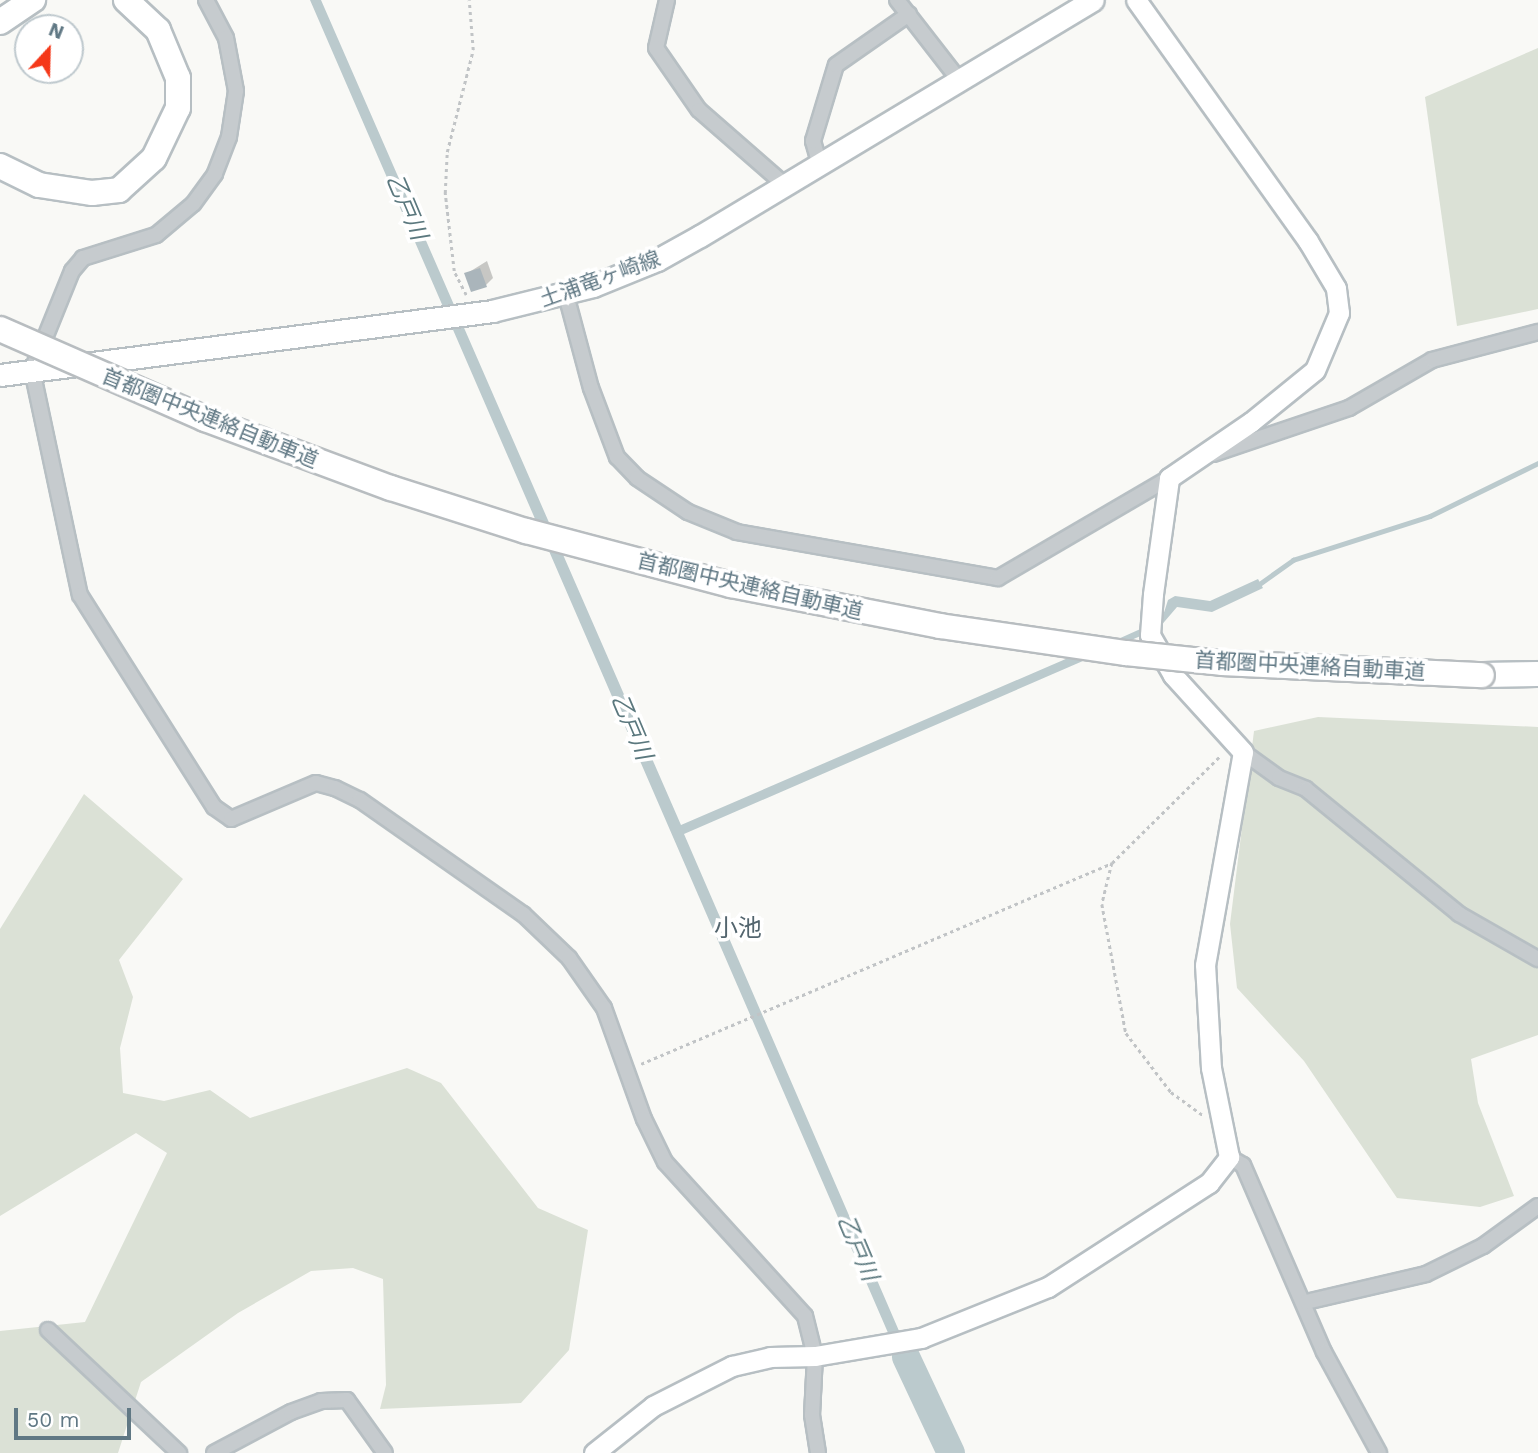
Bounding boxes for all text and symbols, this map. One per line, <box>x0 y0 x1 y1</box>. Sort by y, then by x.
north arrow <box>14 14 84 84</box>
text: N <box>45 18 67 44</box>
water label: 乙戸川 <box>380 170 432 244</box>
street label: 土浦竜ヶ崎線 <box>536 246 664 312</box>
street label: 首都圏中央連絡自動車道 <box>98 363 322 473</box>
street label: 首都圏中央連絡自動車道 <box>635 548 865 624</box>
street label: 首都圏中央連絡自動車道 <box>1194 647 1426 685</box>
water label: 乙戸川 <box>605 690 657 764</box>
district label: 小池 <box>714 915 762 943</box>
water label: 乙戸川 <box>831 1211 883 1285</box>
scale bar <box>18 1394 135 1438</box>
text: 50 m <box>27 1407 79 1432</box>

